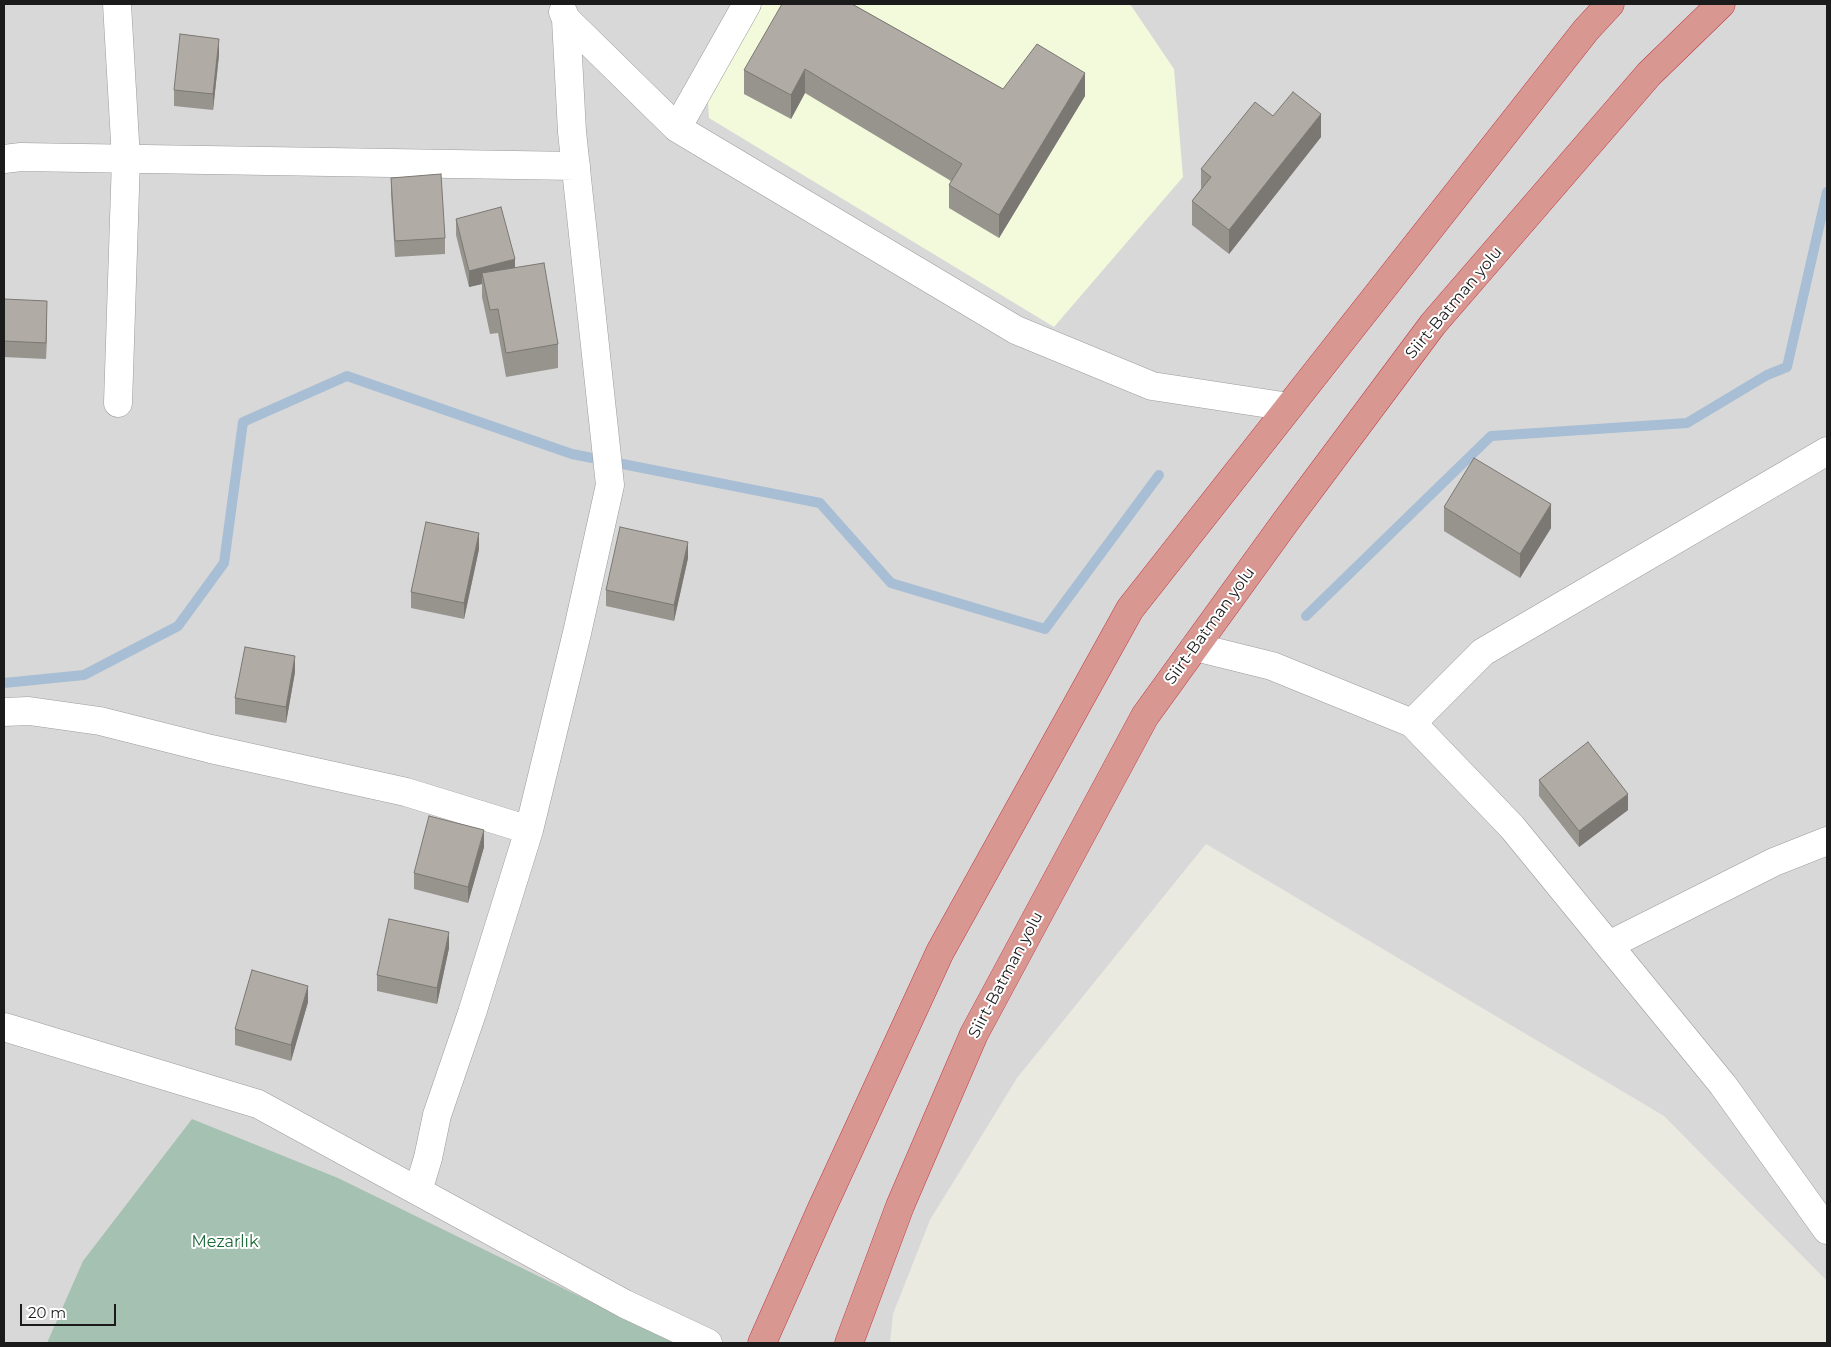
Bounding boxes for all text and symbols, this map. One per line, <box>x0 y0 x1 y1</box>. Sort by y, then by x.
street label: Siirt-Batman yolu <box>1401 243 1507 363</box>
street label: Siirt-Batman yolu <box>1161 564 1259 688</box>
street label: Siirt-Batman yolu <box>965 908 1047 1042</box>
park label: Mezarlık <box>192 1232 258 1252</box>
scale bar <box>22 1294 119 1326</box>
text: 20 m <box>28 1303 66 1322</box>

